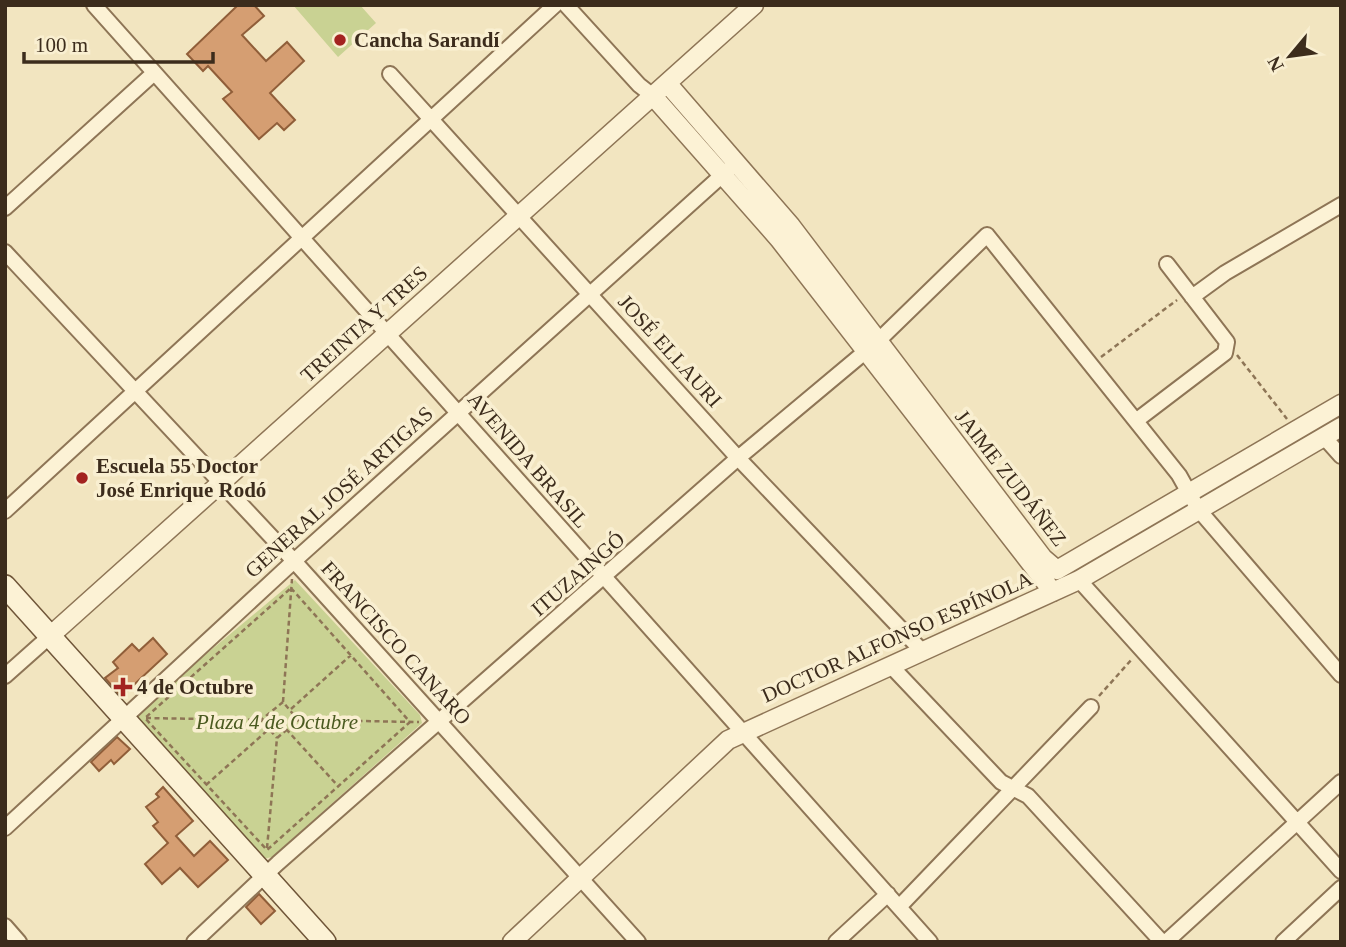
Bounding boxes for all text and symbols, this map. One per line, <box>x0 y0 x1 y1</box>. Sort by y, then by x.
scale bar <box>24 21 214 65</box>
north arrow <box>1255 21 1325 91</box>
place label: Cancha Sarandí <box>354 28 500 52</box>
marker: Cancha Sarandí <box>332 32 348 48</box>
text: 100 m <box>35 33 88 57</box>
text: N <box>1263 53 1288 75</box>
street label: TREINTA Y TRES <box>296 261 432 387</box>
street label: JOSÉ ELLAURI <box>613 290 727 412</box>
street label: AVENIDA BRASIL <box>463 387 593 533</box>
street label: GENERAL JOSÉ ARTIGAS <box>240 401 438 583</box>
street label: JAIME ZUDÁÑEZ <box>950 405 1072 551</box>
place label: Escuela 55 Doctor José Enrique Rodó <box>96 454 266 502</box>
marker: Escuela 55 Doctor José Enrique Rodó <box>74 470 90 486</box>
street label: ITUZAINGÓ <box>527 527 629 621</box>
street label: FRANCISCO CANARO <box>316 556 476 730</box>
street label: DOCTOR ALFONSO ESPÍNOLA <box>758 566 1037 708</box>
place label: 4 de Octubre <box>137 675 253 699</box>
marker: 4 de Octubre <box>115 679 131 695</box>
park label: Plaza 4 de Octubre <box>195 710 358 734</box>

